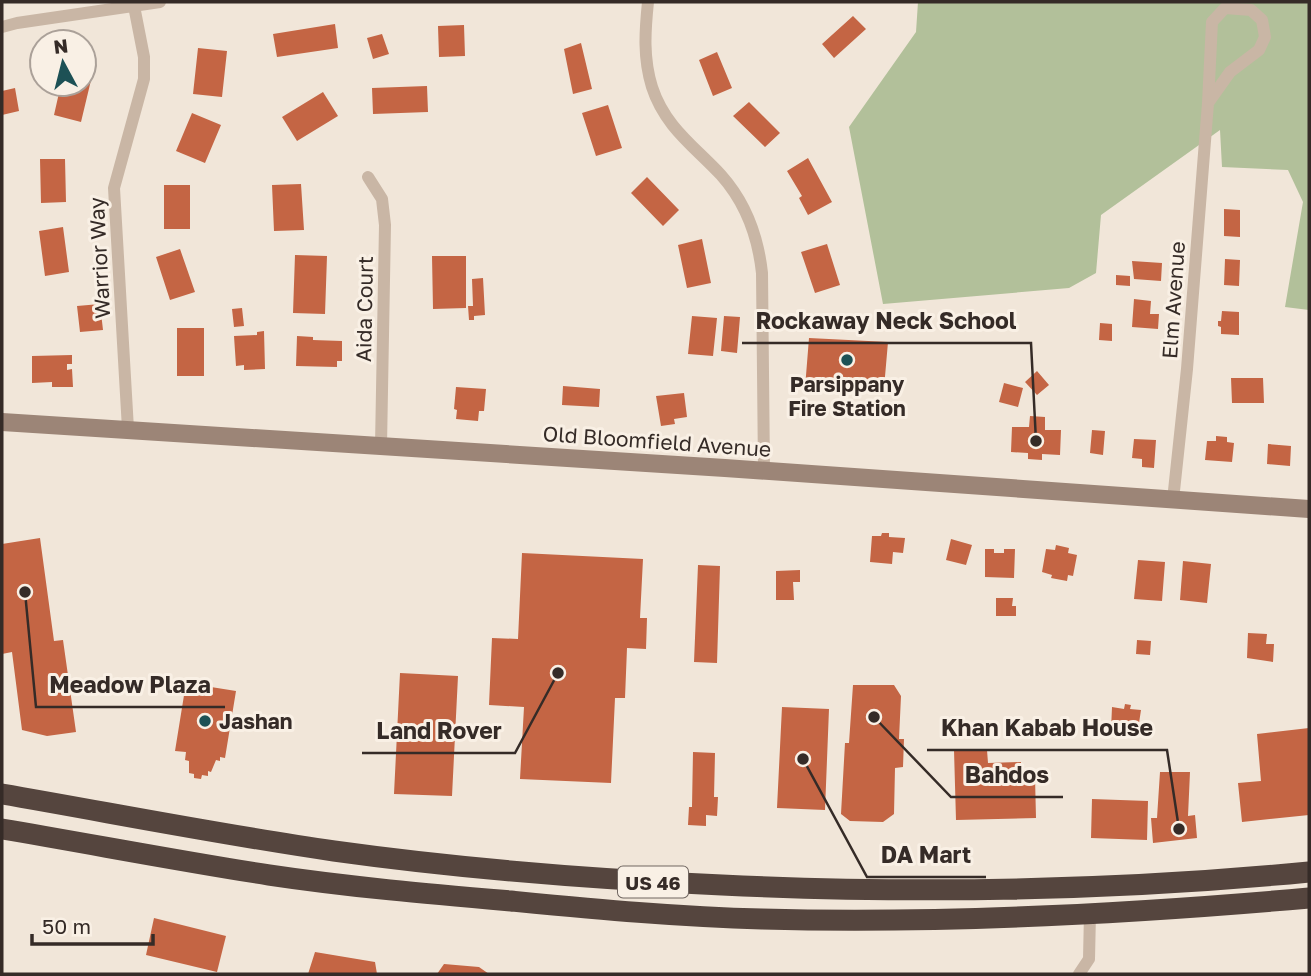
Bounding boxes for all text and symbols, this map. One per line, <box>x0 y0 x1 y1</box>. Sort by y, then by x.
north arrow <box>28 28 98 98</box>
text: N <box>52 33 69 58</box>
street label: Warrior Way <box>83 196 115 319</box>
street label: Elm Avenue <box>1156 240 1190 360</box>
street label: Aida Court <box>350 256 378 362</box>
callout: Rockaway Neck School <box>742 299 1031 343</box>
text: Rockaway Neck School <box>755 306 1017 334</box>
marker: Parsippany Fire Station <box>839 352 855 368</box>
place label: Parsippany Fire Station <box>788 371 906 421</box>
street label: Old Bloomfield Avenue <box>542 420 772 462</box>
callout: Meadow Plaza <box>36 663 225 707</box>
text: Meadow Plaza <box>49 670 211 698</box>
callout: Khan Kabab House <box>927 706 1167 750</box>
place label: Jashan <box>219 708 293 734</box>
callout: Land Rover <box>362 709 515 753</box>
marker: Jashan <box>197 713 213 729</box>
text: Khan Kabab House <box>941 713 1153 741</box>
text: Land Rover <box>376 716 502 744</box>
callout: Bahdos <box>951 753 1063 797</box>
text: Bahdos <box>965 760 1049 788</box>
callout: DA Mart <box>867 833 986 877</box>
text: DA Mart <box>881 840 971 868</box>
road number: US 46 <box>618 866 688 898</box>
scale bar <box>32 902 152 946</box>
text: 50 m <box>42 913 91 939</box>

